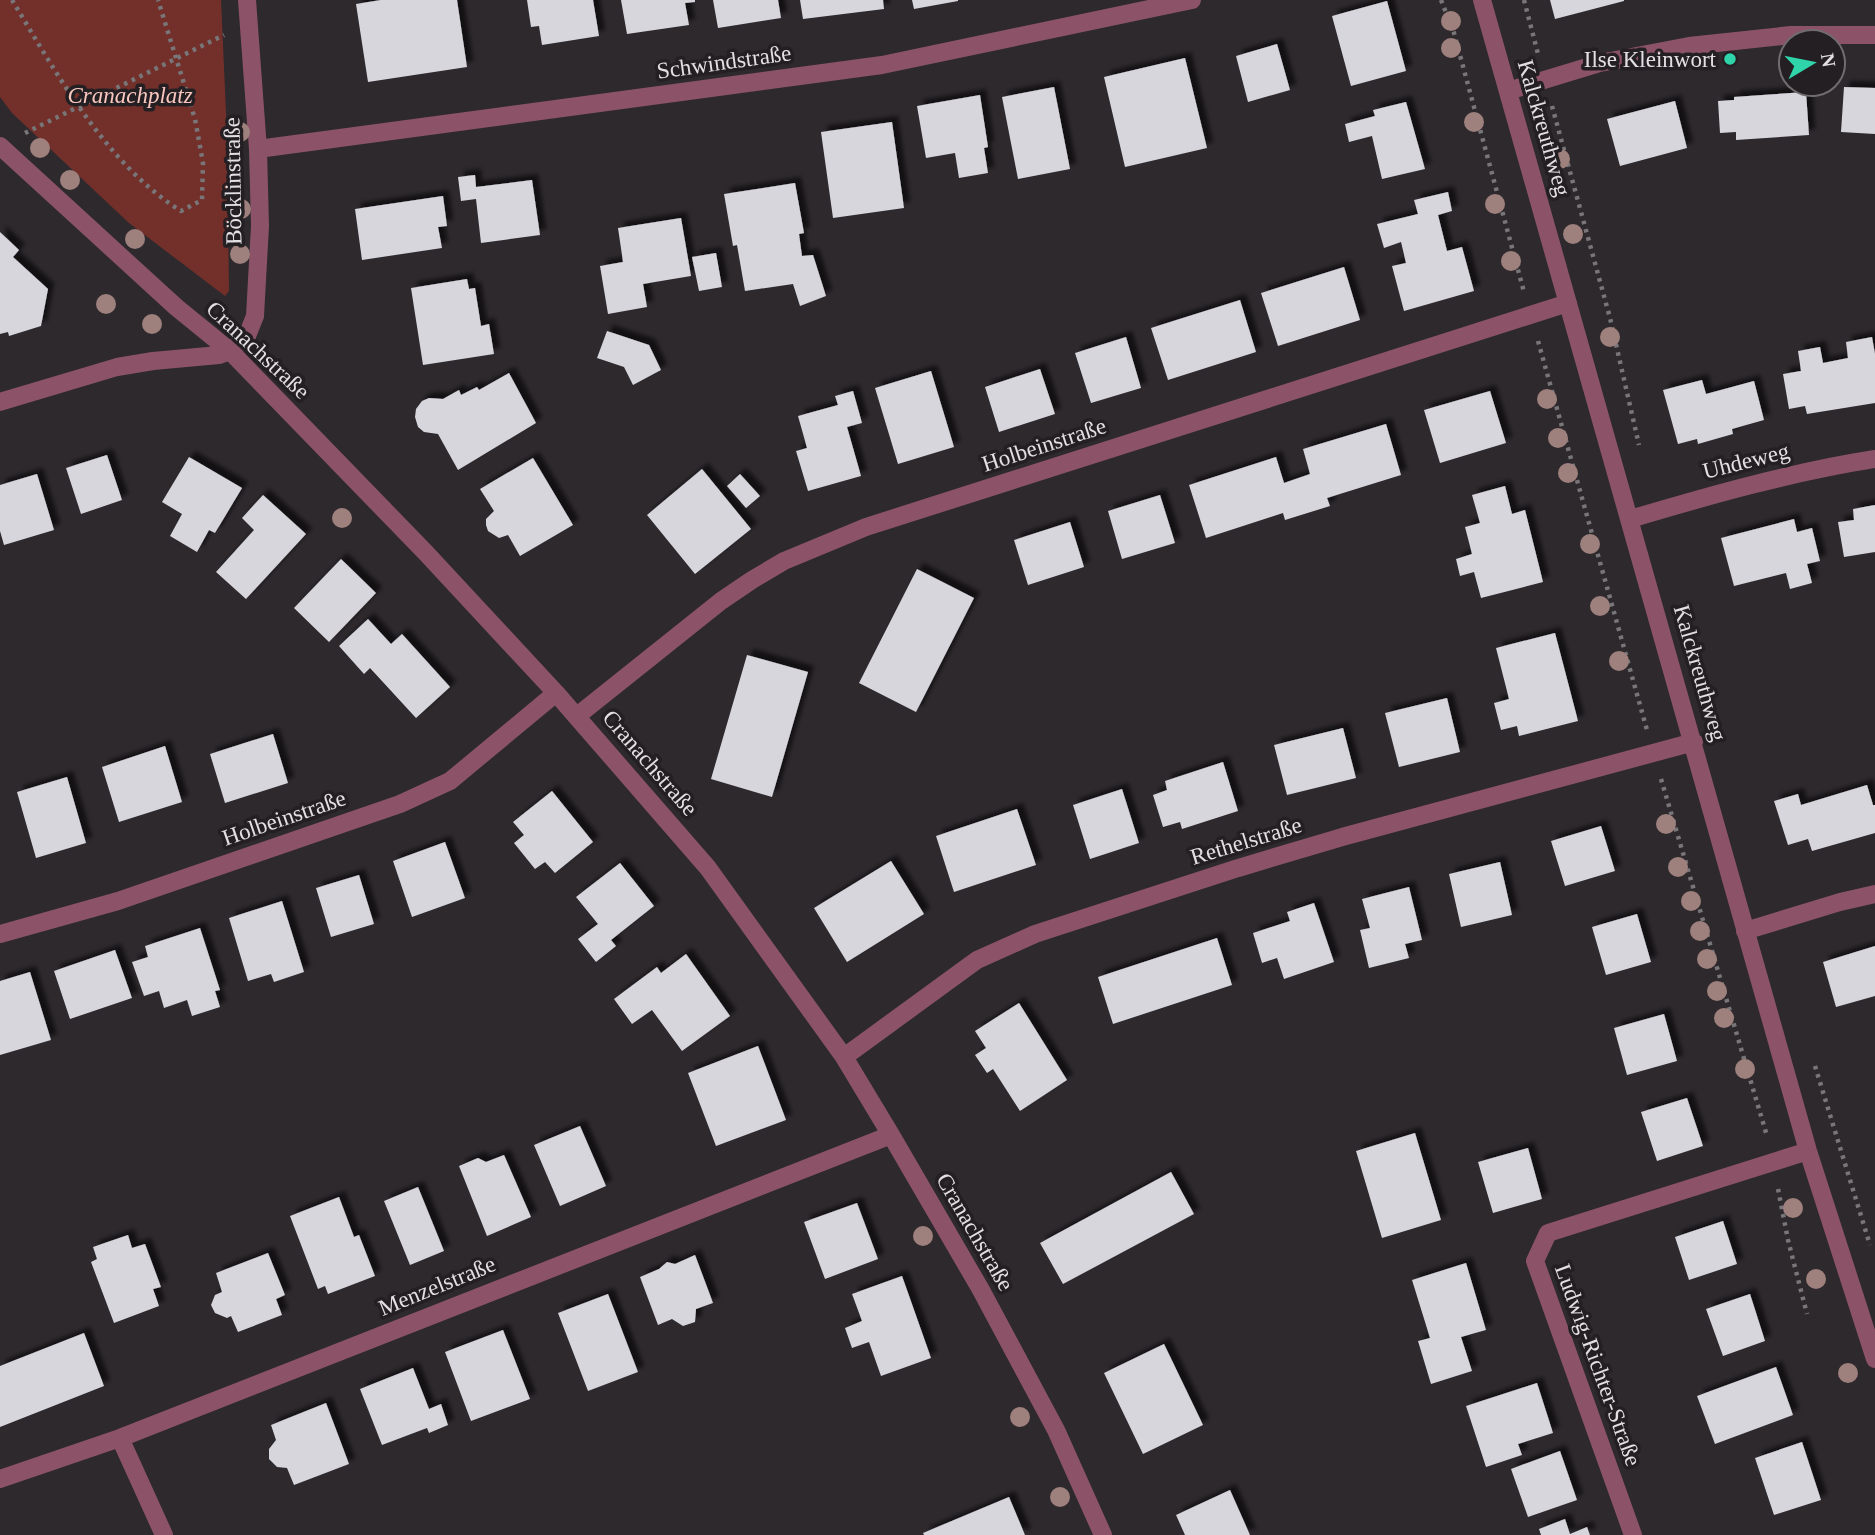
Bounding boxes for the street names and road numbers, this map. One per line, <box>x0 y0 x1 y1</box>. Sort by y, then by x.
street label: Schwindstraße <box>655 40 793 84</box>
street label: Kalckreuthweg <box>1513 57 1576 199</box>
street label: Böcklinstraße <box>219 117 247 245</box>
street label: Cranachstraße <box>201 296 315 404</box>
street label: Holbeinstraße <box>979 413 1109 477</box>
street label: Uhdeweg <box>1700 438 1792 484</box>
street label: Kalckreuthweg <box>1669 602 1732 744</box>
street label: Cranachstraße <box>597 705 703 821</box>
street label: Holbeinstraße <box>219 785 349 851</box>
street label: Rethelstraße <box>1187 812 1305 870</box>
street label: Cranachstraße <box>931 1169 1019 1295</box>
street label: Menzelstraße <box>375 1251 499 1321</box>
street label: Ludwig-Richter-Straße <box>1550 1261 1646 1469</box>

